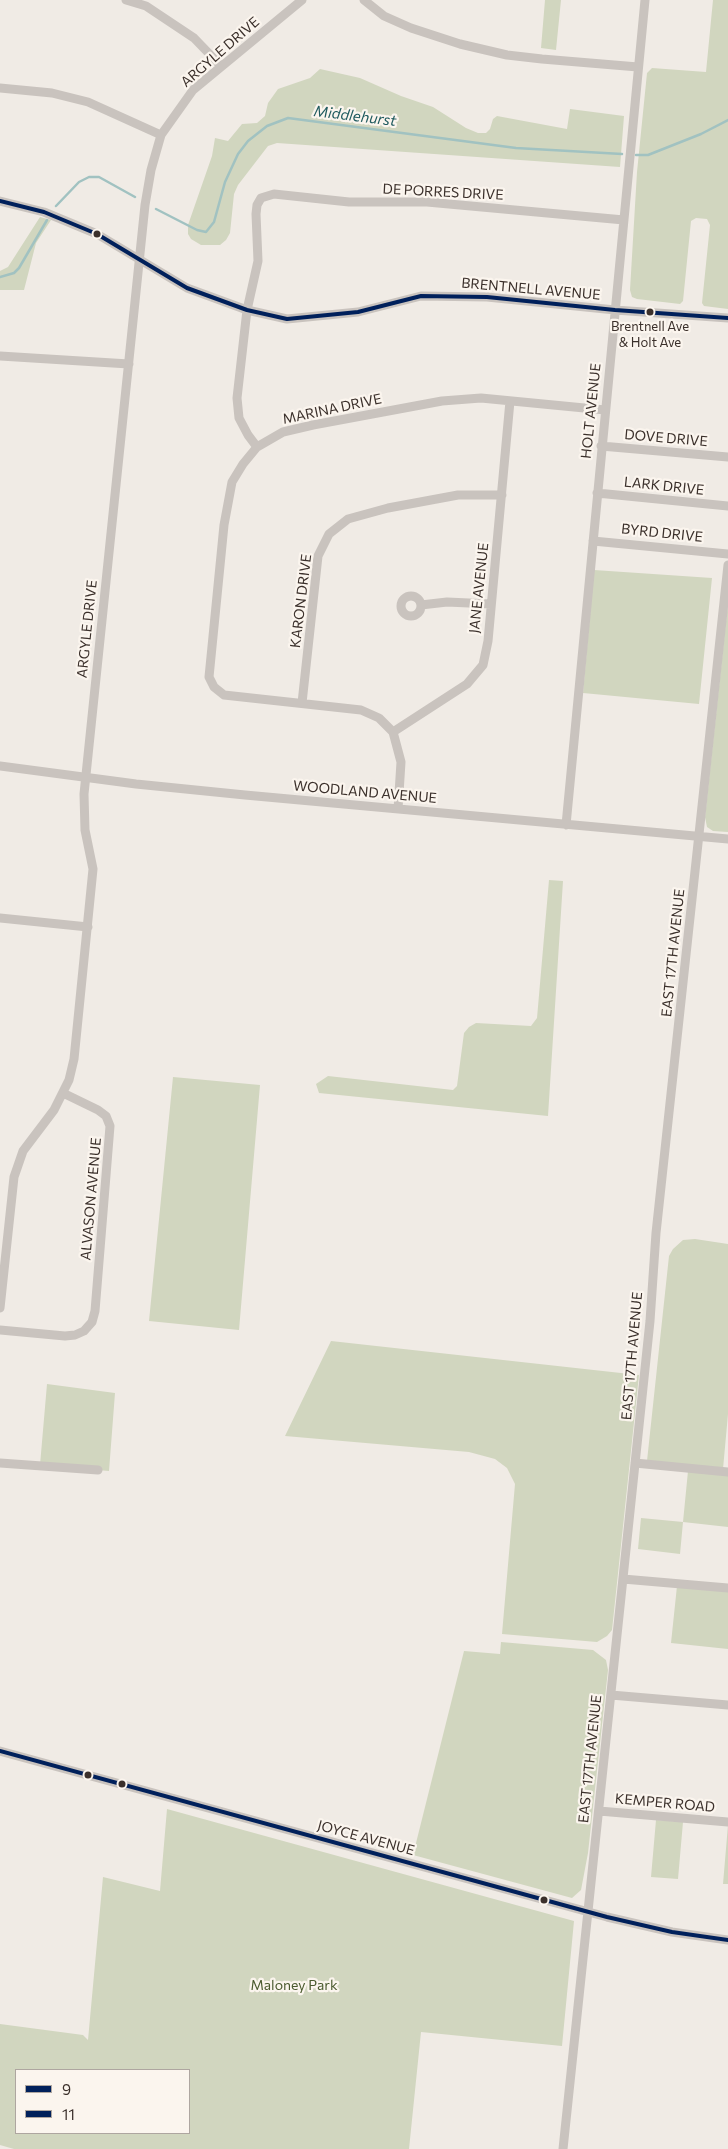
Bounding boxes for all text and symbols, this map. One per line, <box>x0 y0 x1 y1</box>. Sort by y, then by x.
street label: ARGYLE DRIVE <box>177 13 263 91</box>
water label: Middlehurst <box>313 102 397 130</box>
street label: DE PORRES DRIVE <box>382 180 504 204</box>
unlabelled marker <box>92 229 102 239</box>
street label: BRENTNELL AVENUE <box>461 275 601 303</box>
marker: Brentnell Ave & Holt Ave <box>645 307 655 317</box>
place label: Brentnell Ave & Holt Ave <box>611 319 689 350</box>
street label: HOLT AVENUE <box>578 362 604 460</box>
street label: MARINA DRIVE <box>281 390 383 428</box>
street label: DOVE DRIVE <box>624 426 708 450</box>
street label: LARK DRIVE <box>623 473 705 499</box>
street label: BYRD DRIVE <box>620 520 704 546</box>
street label: JANE AVENUE <box>466 542 492 634</box>
street label: KARON DRIVE <box>287 553 315 649</box>
street label: ARGYLE DRIVE <box>74 579 100 679</box>
street label: WOODLAND AVENUE <box>293 777 437 807</box>
street label: EAST 17TH AVENUE <box>658 888 688 1018</box>
street label: ALVASON AVENUE <box>77 1137 105 1261</box>
street label: EAST 17TH AVENUE <box>618 1291 646 1421</box>
street label: EAST 17TH AVENUE <box>575 1694 605 1824</box>
unlabelled marker <box>83 1770 93 1780</box>
unlabelled marker <box>117 1779 127 1789</box>
street label: KEMPER ROAD <box>614 1790 716 1816</box>
street label: JOYCE AVENUE <box>316 1817 416 1859</box>
unlabelled marker <box>539 1895 549 1905</box>
park label: Maloney Park <box>251 1977 337 1993</box>
legend <box>15 2069 190 2134</box>
text: 9 <box>62 2080 71 2098</box>
text: 11 <box>62 2105 75 2123</box>

